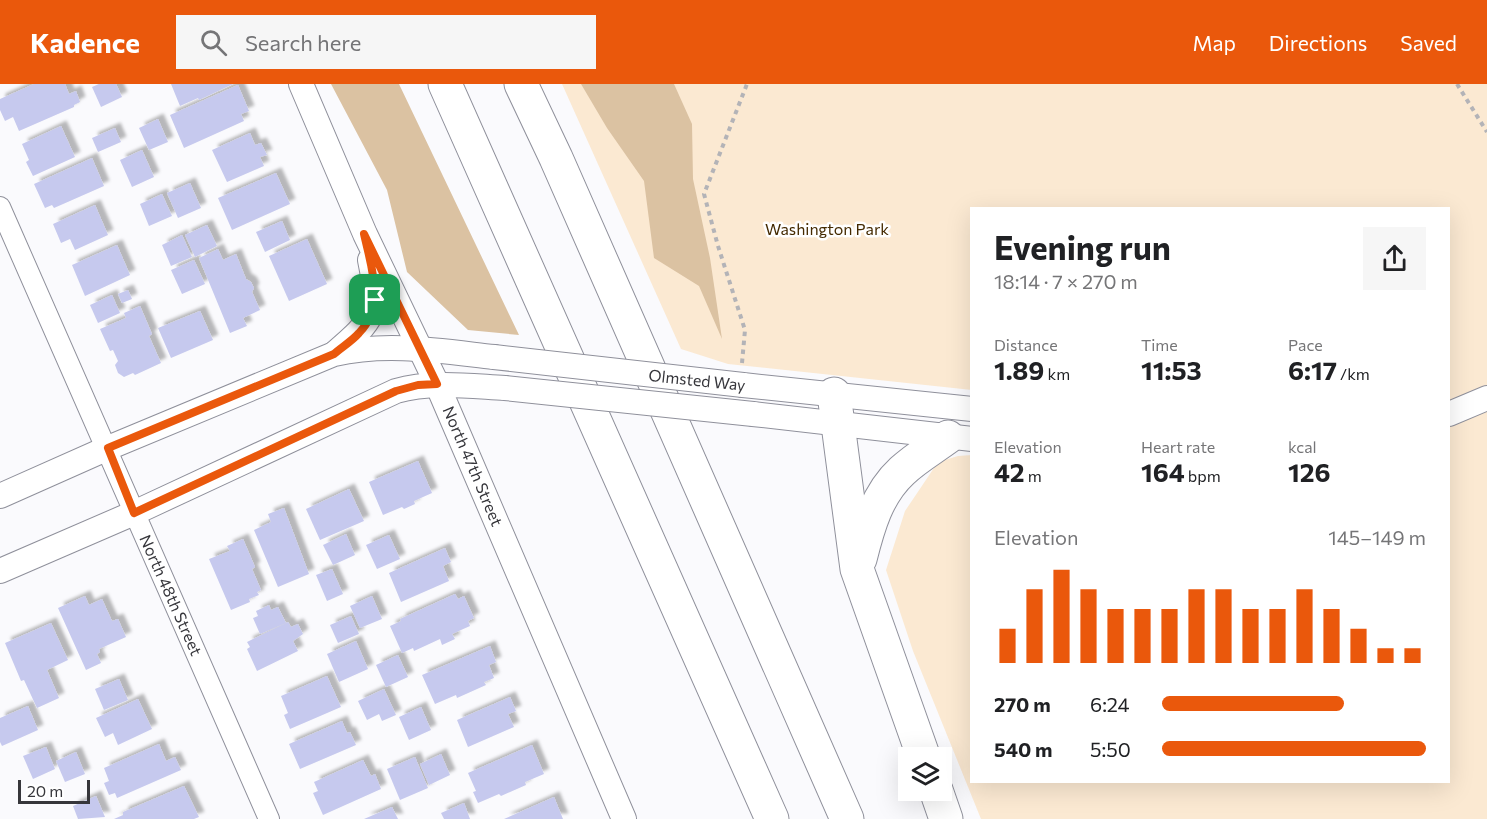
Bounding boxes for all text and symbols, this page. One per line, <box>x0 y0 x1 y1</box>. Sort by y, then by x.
search box <box>176 15 596 69</box>
text: Kadence <box>30 25 140 59</box>
icon: search <box>197 26 230 59</box>
text: Search here <box>245 29 361 56</box>
text: Map <box>1193 30 1236 55</box>
text: Directions <box>1269 30 1367 55</box>
text: Saved <box>1400 30 1457 55</box>
park label: Washington Park <box>765 219 889 238</box>
text: Evening run <box>994 226 1171 267</box>
button: share <box>1363 227 1426 290</box>
text: 18:14 · 7 × 270 m <box>994 269 1138 293</box>
pin <box>349 274 400 325</box>
icon: arrive <box>358 283 391 316</box>
text: Distance <box>994 335 1058 354</box>
text: Time <box>1141 335 1178 354</box>
text: Pace <box>1288 335 1323 354</box>
text: 1.89 <box>994 354 1044 385</box>
text: 11:53 <box>1141 354 1202 385</box>
text: 6:17 <box>1288 354 1337 385</box>
text: km <box>1044 364 1070 383</box>
text: /km <box>1337 364 1370 383</box>
street label: Olmsted Way <box>648 365 747 394</box>
street label: North 47th Street <box>440 403 507 529</box>
text: Elevation <box>994 437 1062 456</box>
text: Heart rate <box>1141 437 1215 456</box>
text: kcal <box>1288 437 1317 456</box>
text: 42 <box>994 456 1025 487</box>
text: 164 <box>1141 456 1185 487</box>
text: 126 <box>1288 456 1330 487</box>
text: m <box>1025 466 1042 485</box>
text: bpm <box>1185 466 1221 485</box>
text: Elevation <box>994 525 1079 549</box>
text: 145–149 m <box>1328 525 1426 549</box>
street label: North 48th Street <box>136 531 207 659</box>
text: 270 m <box>994 692 1051 716</box>
text: 6:24 <box>1090 692 1130 716</box>
text: 540 m <box>994 737 1053 761</box>
text: 5:50 <box>1090 737 1131 761</box>
map controls <box>898 747 952 801</box>
button: layers <box>898 747 952 801</box>
scale bar <box>18 777 90 804</box>
text: 20 m <box>27 781 63 800</box>

